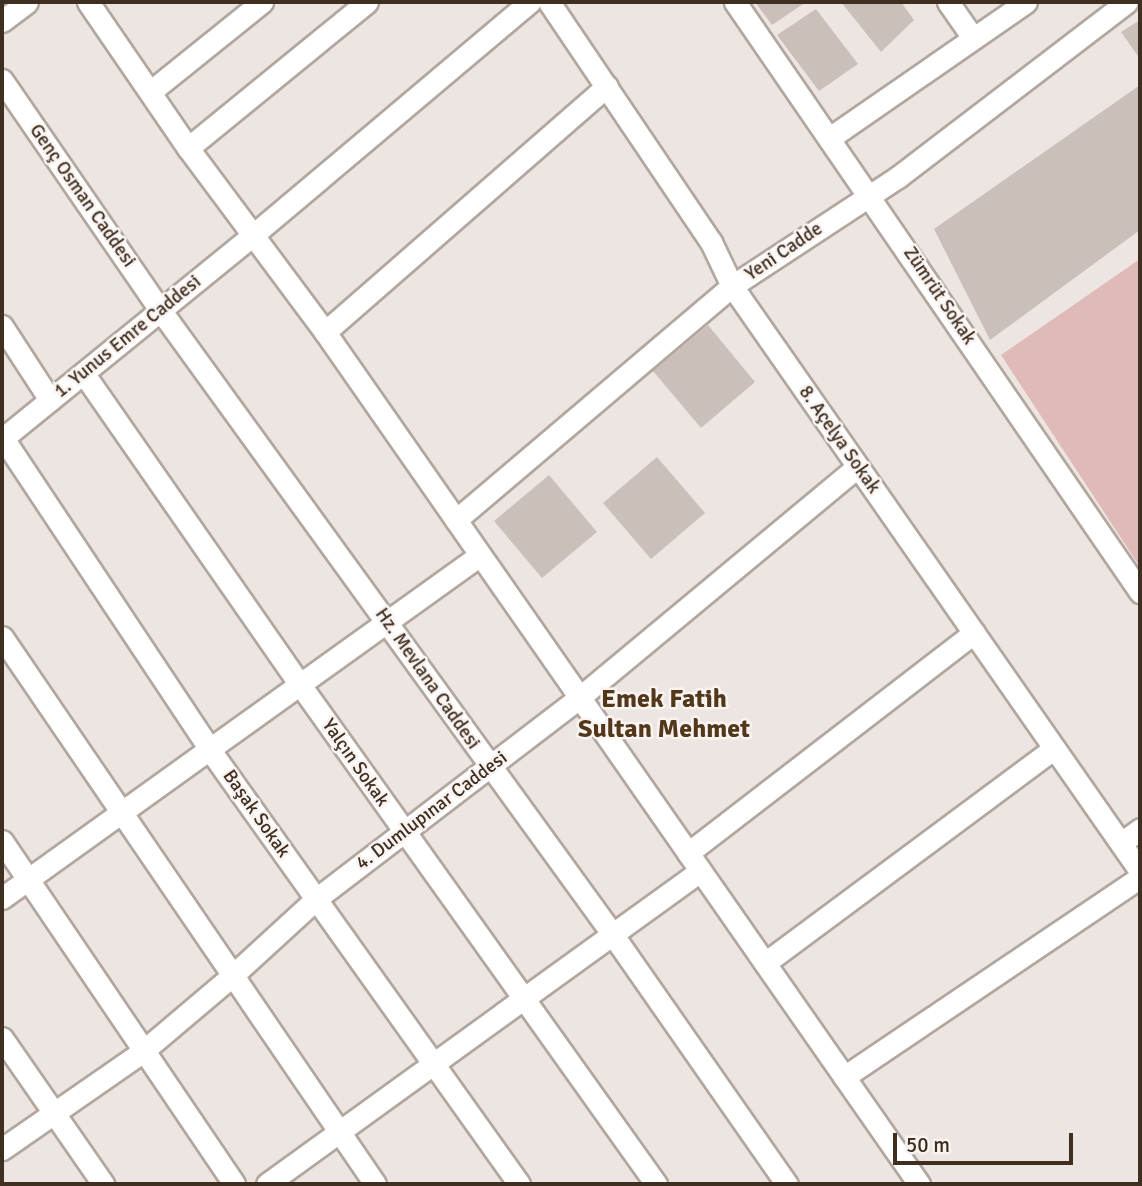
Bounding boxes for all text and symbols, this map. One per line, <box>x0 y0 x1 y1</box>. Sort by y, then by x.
street label: Genç Osman Caddesi <box>24 120 140 272</box>
street label: Yeni Cadde <box>741 218 827 286</box>
street label: Zümrüt Sokak <box>898 243 980 349</box>
street label: 1. Yunus Emre Caddesi <box>50 271 206 403</box>
street label: 8. Açelya Sokak <box>793 382 885 498</box>
street label: Hz. Mevlana Caddesi <box>370 604 484 754</box>
district label: Emek Fatih Sultan Mehmet <box>578 684 750 746</box>
street label: Yalçın Sokak <box>317 715 393 811</box>
street label: 4. Dumlupınar Caddesi <box>352 747 512 875</box>
street label: Başak Sokak <box>217 766 295 862</box>
scale bar <box>897 1120 1077 1164</box>
text: 50 m <box>906 1132 950 1158</box>

